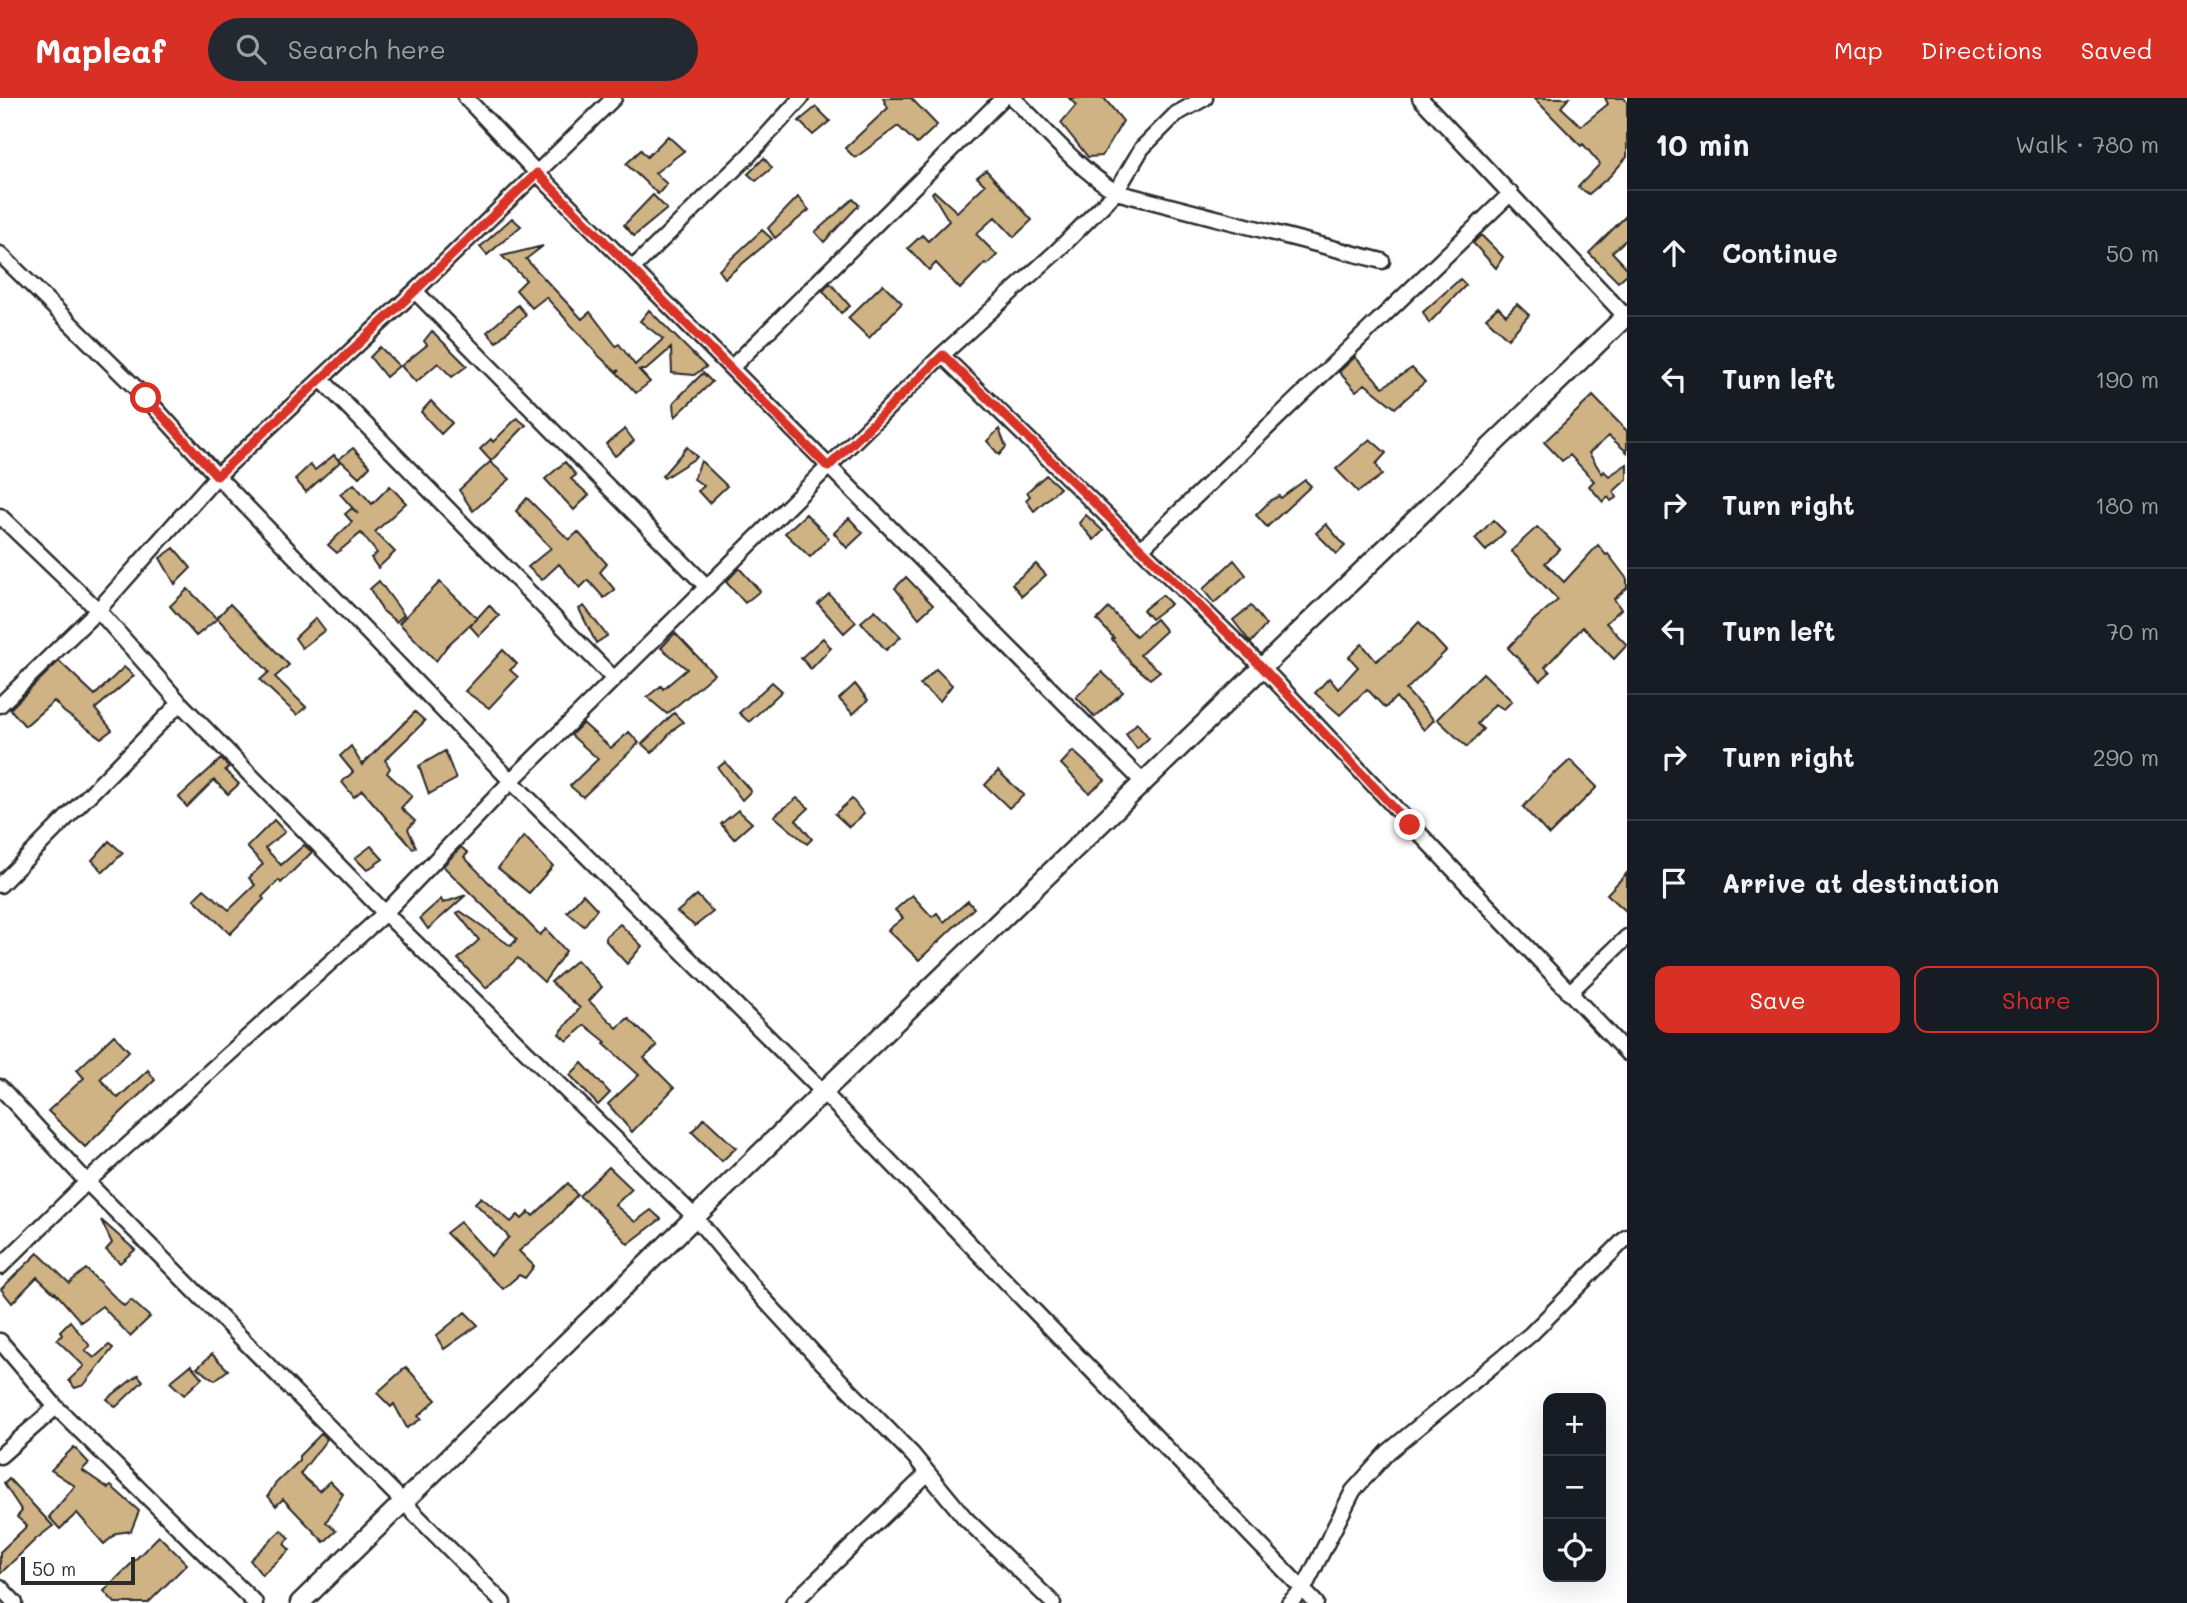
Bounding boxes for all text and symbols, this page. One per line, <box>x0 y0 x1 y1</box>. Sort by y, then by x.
search box <box>208 18 698 81</box>
text: Mapleaf <box>35 28 166 71</box>
icon: search <box>232 30 270 68</box>
text: Search here <box>288 32 446 66</box>
text: Map <box>1834 34 1883 65</box>
text: Directions <box>1921 34 2043 65</box>
text: Saved <box>2081 34 2152 65</box>
text: 10 min <box>1655 124 1750 164</box>
text: Walk · 780 m <box>2015 129 2159 159</box>
icon: ahead <box>1655 234 1693 272</box>
text: Continue <box>1722 236 1838 270</box>
text: 50 m <box>2106 238 2159 268</box>
icon: left <box>1655 360 1693 398</box>
text: Turn left <box>1722 362 1835 396</box>
text: 190 m <box>2095 364 2159 394</box>
route start <box>130 382 161 413</box>
icon: right <box>1655 486 1693 524</box>
text: Turn right <box>1722 488 1855 522</box>
text: 180 m <box>2095 490 2159 520</box>
icon: left <box>1655 612 1693 650</box>
text: Turn left <box>1722 614 1835 648</box>
text: 70 m <box>2106 616 2159 646</box>
icon: right <box>1655 738 1693 776</box>
text: Turn right <box>1722 740 1855 774</box>
text: 290 m <box>2093 742 2159 772</box>
route end <box>1394 809 1425 840</box>
icon: arrive <box>1655 864 1693 902</box>
text: Arrive at destination <box>1722 866 1999 900</box>
button: Save <box>1655 966 1900 1033</box>
button: Share <box>1914 966 2159 1033</box>
map controls <box>1543 1393 1606 1582</box>
button: + <box>1543 1393 1606 1456</box>
button: − <box>1543 1456 1606 1519</box>
button: locate <box>1543 1519 1606 1582</box>
scale bar <box>21 1554 135 1586</box>
text: 50 m <box>32 1556 76 1581</box>

